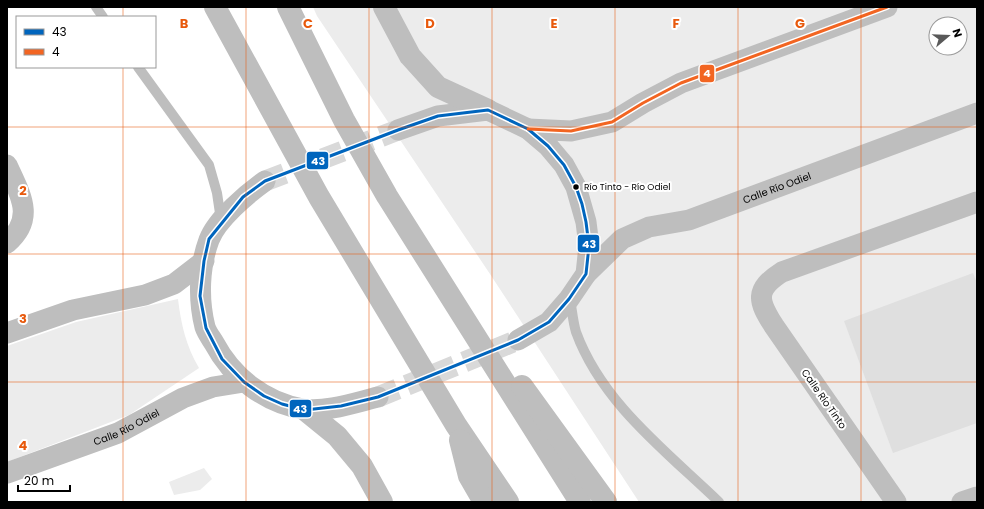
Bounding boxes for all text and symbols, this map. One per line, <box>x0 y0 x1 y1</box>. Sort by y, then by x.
text: B <box>180 14 189 33</box>
text: C <box>303 14 313 33</box>
text: D <box>425 14 435 33</box>
text: E <box>550 14 558 33</box>
text: F <box>672 14 680 33</box>
text: G <box>795 14 805 33</box>
legend <box>16 16 156 68</box>
north arrow <box>928 16 968 56</box>
text: 43 <box>52 23 67 40</box>
text: N <box>949 26 966 39</box>
text: 4 <box>52 43 60 60</box>
line badge: 4 <box>699 64 715 83</box>
text: 4 <box>703 65 711 81</box>
line badge: 43 <box>306 151 329 170</box>
text: 43 <box>311 153 325 169</box>
street label: Calle Río Odiel <box>741 168 813 207</box>
text: 2 <box>19 181 27 200</box>
place label: Río Tinto - Río Odiel <box>584 181 671 193</box>
marker: Río Tinto - Río Odiel <box>571 182 581 192</box>
line badge: 43 <box>577 234 600 253</box>
text: 43 <box>582 236 596 252</box>
text: 3 <box>19 309 27 328</box>
street label: Calle Río Tinto <box>798 366 850 432</box>
line badge: 43 <box>289 399 312 418</box>
text: 43 <box>293 401 307 417</box>
street label: Calle Río Odiel <box>91 405 162 449</box>
text: 4 <box>19 436 28 455</box>
scale bar <box>18 467 70 493</box>
text: 20 m <box>24 472 54 489</box>

